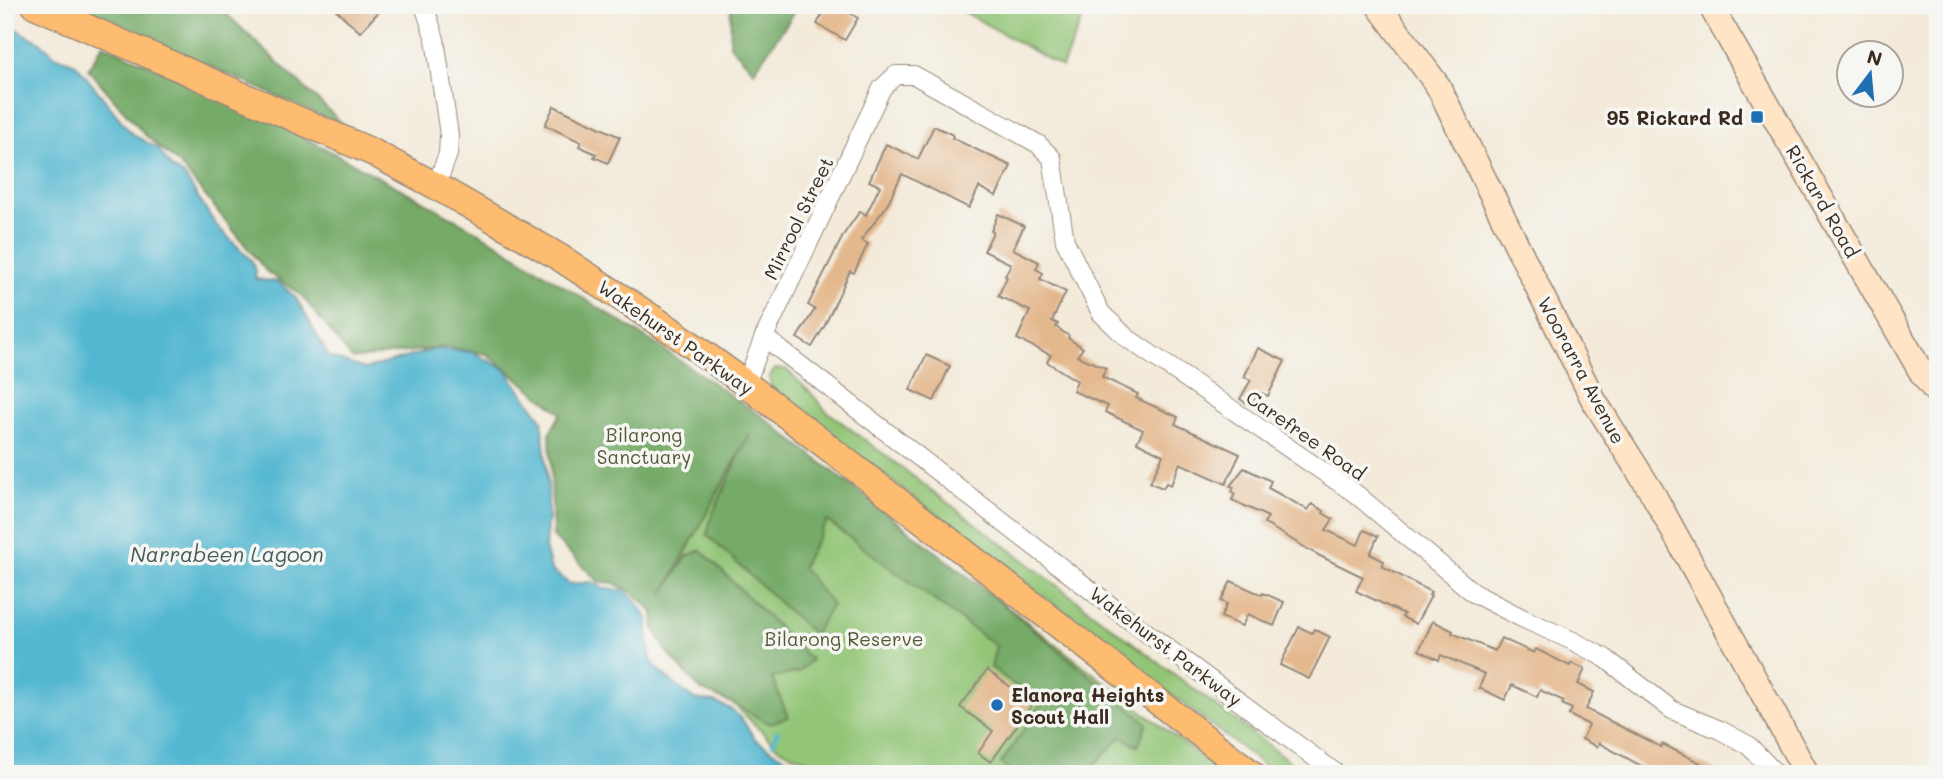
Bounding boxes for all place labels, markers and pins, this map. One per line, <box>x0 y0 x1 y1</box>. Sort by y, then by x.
place label: 95 Rickard Rd <box>1607 105 1743 130</box>
marker: 95 Rickard Rd <box>1749 109 1765 125</box>
place label: Elanora Heights Scout Hall <box>1011 682 1164 729</box>
marker: Elanora Heights Scout Hall <box>989 697 1005 713</box>

